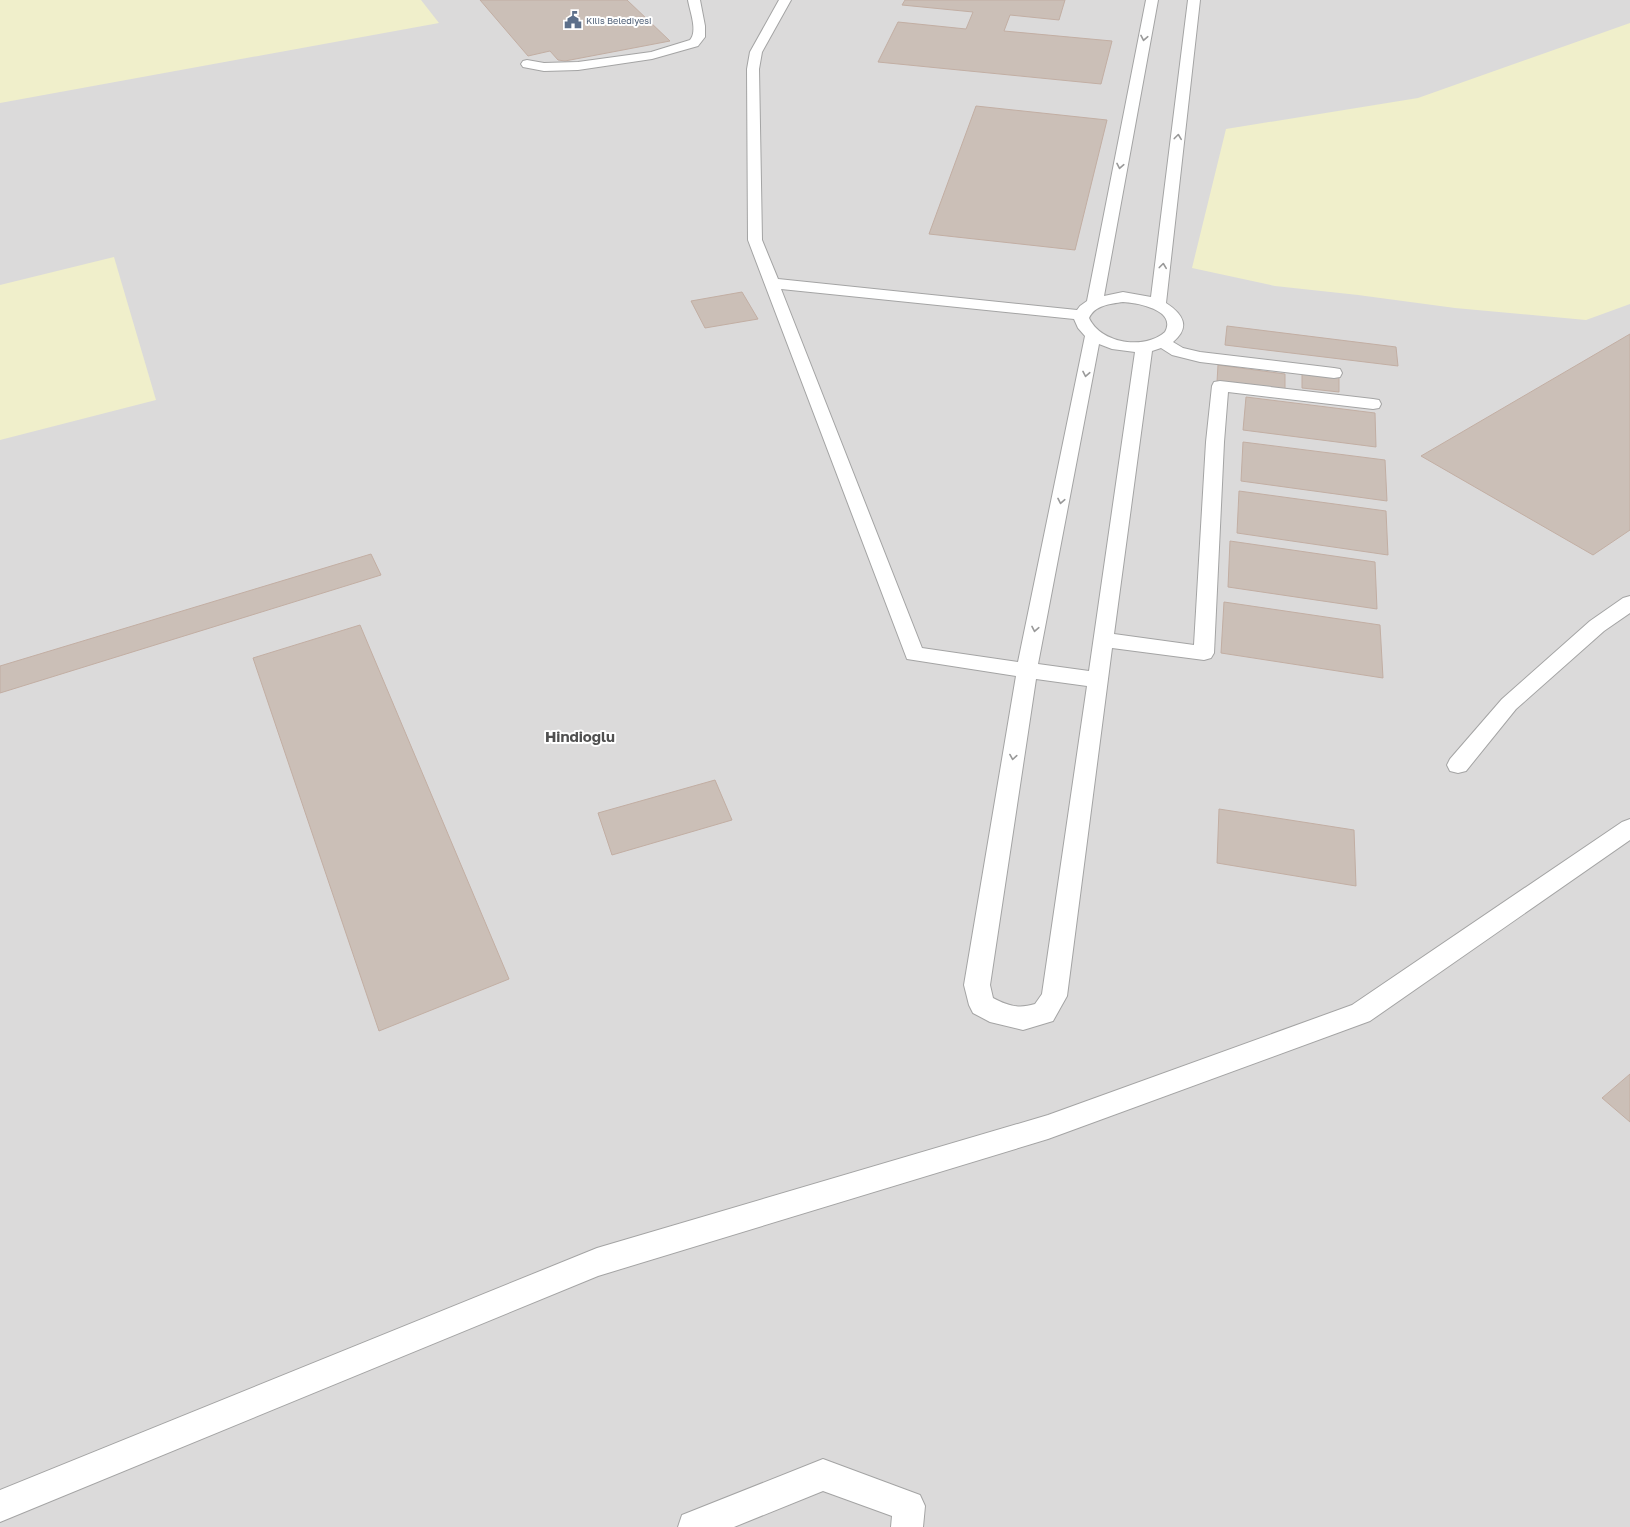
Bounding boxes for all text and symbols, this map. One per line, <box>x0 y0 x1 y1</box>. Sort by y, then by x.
public building icon: Kilis Belediyesi <box>563 10 583 30</box>
place label: Kilis Belediyesi <box>586 15 651 26</box>
one-way arrow <box>1141 35 1149 41</box>
one-way arrow <box>1173 134 1182 140</box>
one-way arrow <box>1117 163 1125 169</box>
one-way arrow <box>1158 263 1167 269</box>
one-way arrow <box>1082 371 1090 377</box>
one-way arrow <box>1057 498 1065 505</box>
one-way arrow <box>1032 626 1040 632</box>
district label: Hindioğlu <box>545 727 615 745</box>
one-way arrow <box>1010 754 1018 760</box>

